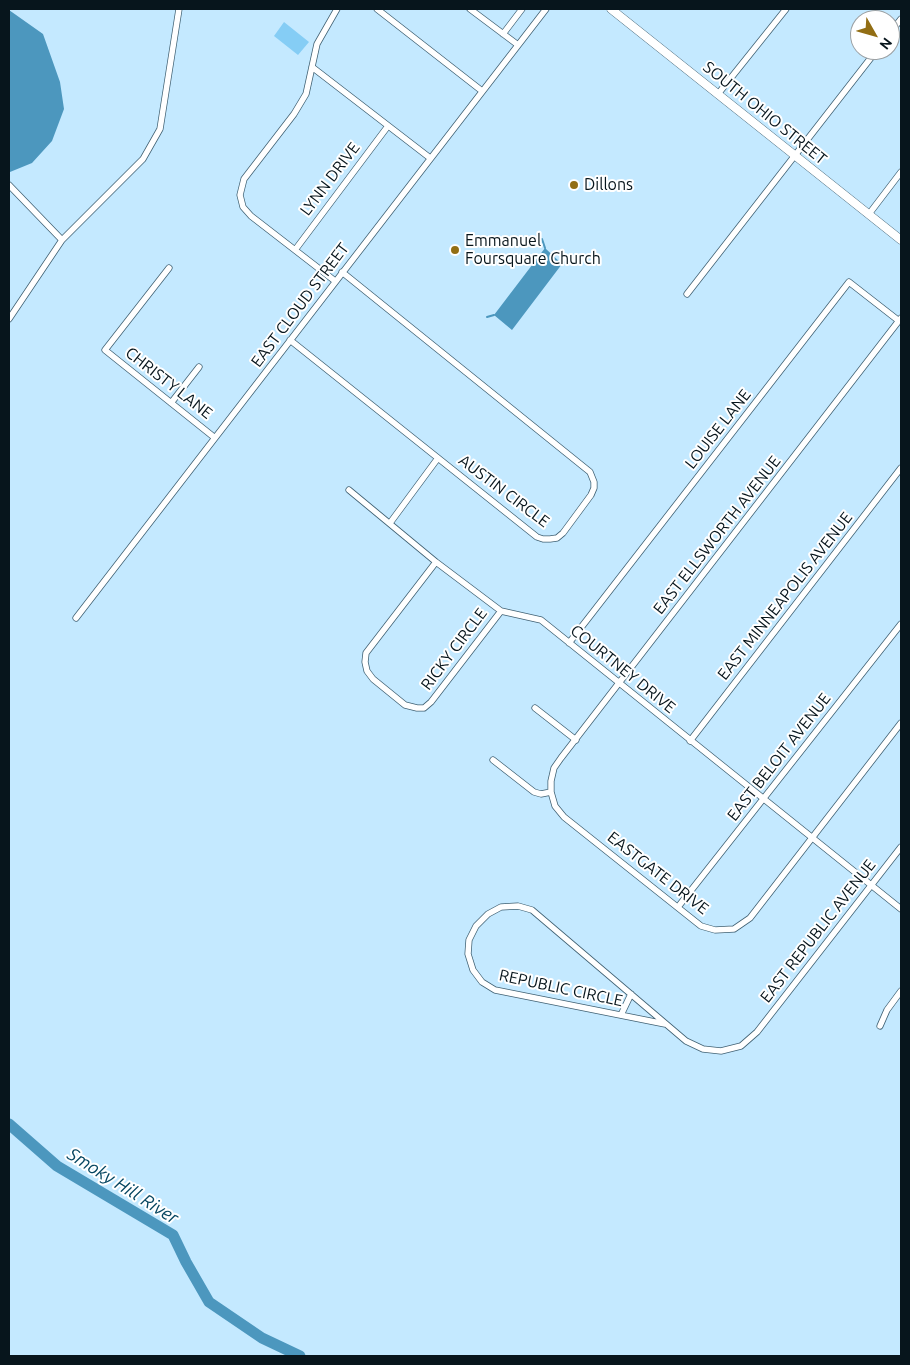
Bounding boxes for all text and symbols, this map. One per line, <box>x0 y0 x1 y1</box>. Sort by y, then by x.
north arrow <box>850 10 900 60</box>
text: N <box>877 35 896 53</box>
street label: SOUTH OHIO STREET <box>699 57 831 169</box>
street label: LYNN DRIVE <box>296 139 364 219</box>
place label: Dillons <box>584 175 633 195</box>
marker: Dillons <box>568 179 580 191</box>
place label: Emmanuel Foursquare Church <box>465 231 601 269</box>
street label: EAST CLOUD STREET <box>247 239 353 371</box>
marker: Emmanuel Foursquare Church <box>449 244 461 256</box>
street label: CHRISTY LANE <box>122 343 216 423</box>
street label: LOUISE LANE <box>681 385 755 473</box>
street label: AUSTIN CIRCLE <box>455 451 553 531</box>
street label: EAST ELLSWORTH AVENUE <box>649 452 785 618</box>
street label: EAST MINNEAPOLIS AVENUE <box>714 508 856 684</box>
street label: RICKY CIRCLE <box>417 604 491 694</box>
street label: COURTNEY DRIVE <box>567 621 679 717</box>
street label: EAST BELOIT AVENUE <box>723 689 835 825</box>
street label: EASTGATE DRIVE <box>604 828 712 918</box>
street label: EAST REPUBLIC AVENUE <box>756 856 880 1006</box>
street label: REPUBLIC CIRCLE <box>497 966 625 1010</box>
water label: Smoky Hill River <box>64 1143 182 1229</box>

